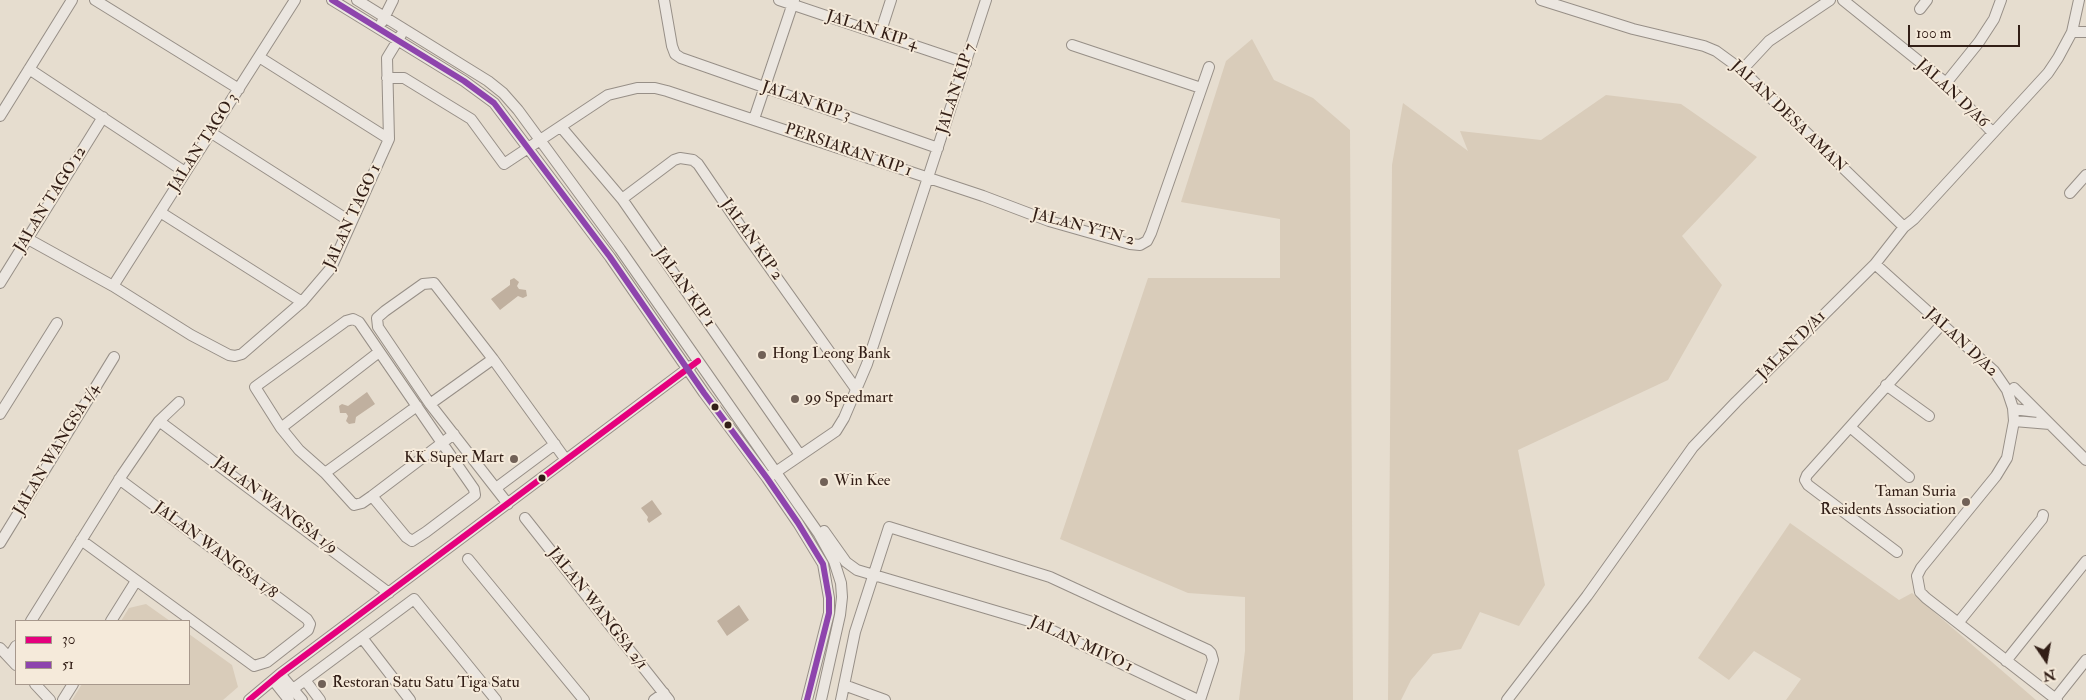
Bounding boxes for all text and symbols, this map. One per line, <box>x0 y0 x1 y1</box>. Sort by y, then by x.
street label: JALAN KIP 4 <box>824 7 920 55</box>
scale bar <box>1911 15 2024 47</box>
text: 100 m <box>1916 24 1951 43</box>
street label: JALAN KIP 7 <box>933 41 981 137</box>
street label: JALAN D/A6 <box>1912 56 1992 132</box>
street label: JALAN DESA AMAN <box>1726 57 1850 177</box>
street label: JALAN KIP 3 <box>759 78 853 126</box>
street label: JALAN TAGO 3 <box>165 90 243 196</box>
street label: PERSIARAN KIP 1 <box>782 120 914 182</box>
street label: JALAN TAGO 12 <box>11 143 91 257</box>
street label: JALAN TAGO 1 <box>320 162 386 272</box>
street label: JALAN KIP 2 <box>716 196 786 284</box>
street label: JALAN YTN 2 <box>1030 205 1136 251</box>
street label: JALAN KIP 1 <box>650 245 718 331</box>
street label: JALAN D/A2 <box>1921 305 2001 381</box>
street label: JALAN D/A1 <box>1754 308 1830 384</box>
place label: Hong Leong Bank <box>772 345 891 365</box>
marker: Hong Leong Bank <box>756 349 768 361</box>
street label: JALAN WANGSA 1/4 <box>10 381 104 519</box>
place label: 99 Speedmart <box>805 389 893 409</box>
marker: 99 Speedmart <box>789 393 801 405</box>
unlabelled marker <box>710 402 720 412</box>
unlabelled marker <box>723 420 733 430</box>
place label: KK Super Mart <box>404 449 504 469</box>
street label: JALAN WANGSA 1/9 <box>209 453 341 559</box>
marker: KK Super Mart <box>508 453 520 465</box>
place label: Win Kee <box>834 472 891 492</box>
unlabelled marker <box>537 473 547 483</box>
marker: Win Kee <box>818 476 830 488</box>
place label: Taman Suria Residents Association <box>1820 483 1956 521</box>
marker: Taman Suria Residents Association <box>1960 496 1972 508</box>
street label: JALAN WANGSA 1/8 <box>150 498 280 604</box>
street label: JALAN WANGSA 2/1 <box>543 544 651 674</box>
street label: JALAN MIVO 1 <box>1026 613 1136 677</box>
legend <box>15 620 190 685</box>
text: 30 <box>62 630 75 649</box>
north arrow <box>2021 635 2071 685</box>
text: 51 <box>62 655 74 674</box>
text: N <box>2041 666 2057 685</box>
place label: Restoran Satu Satu Tiga Satu <box>332 674 520 694</box>
marker: Restoran Satu Satu Tiga Satu <box>316 678 328 690</box>

